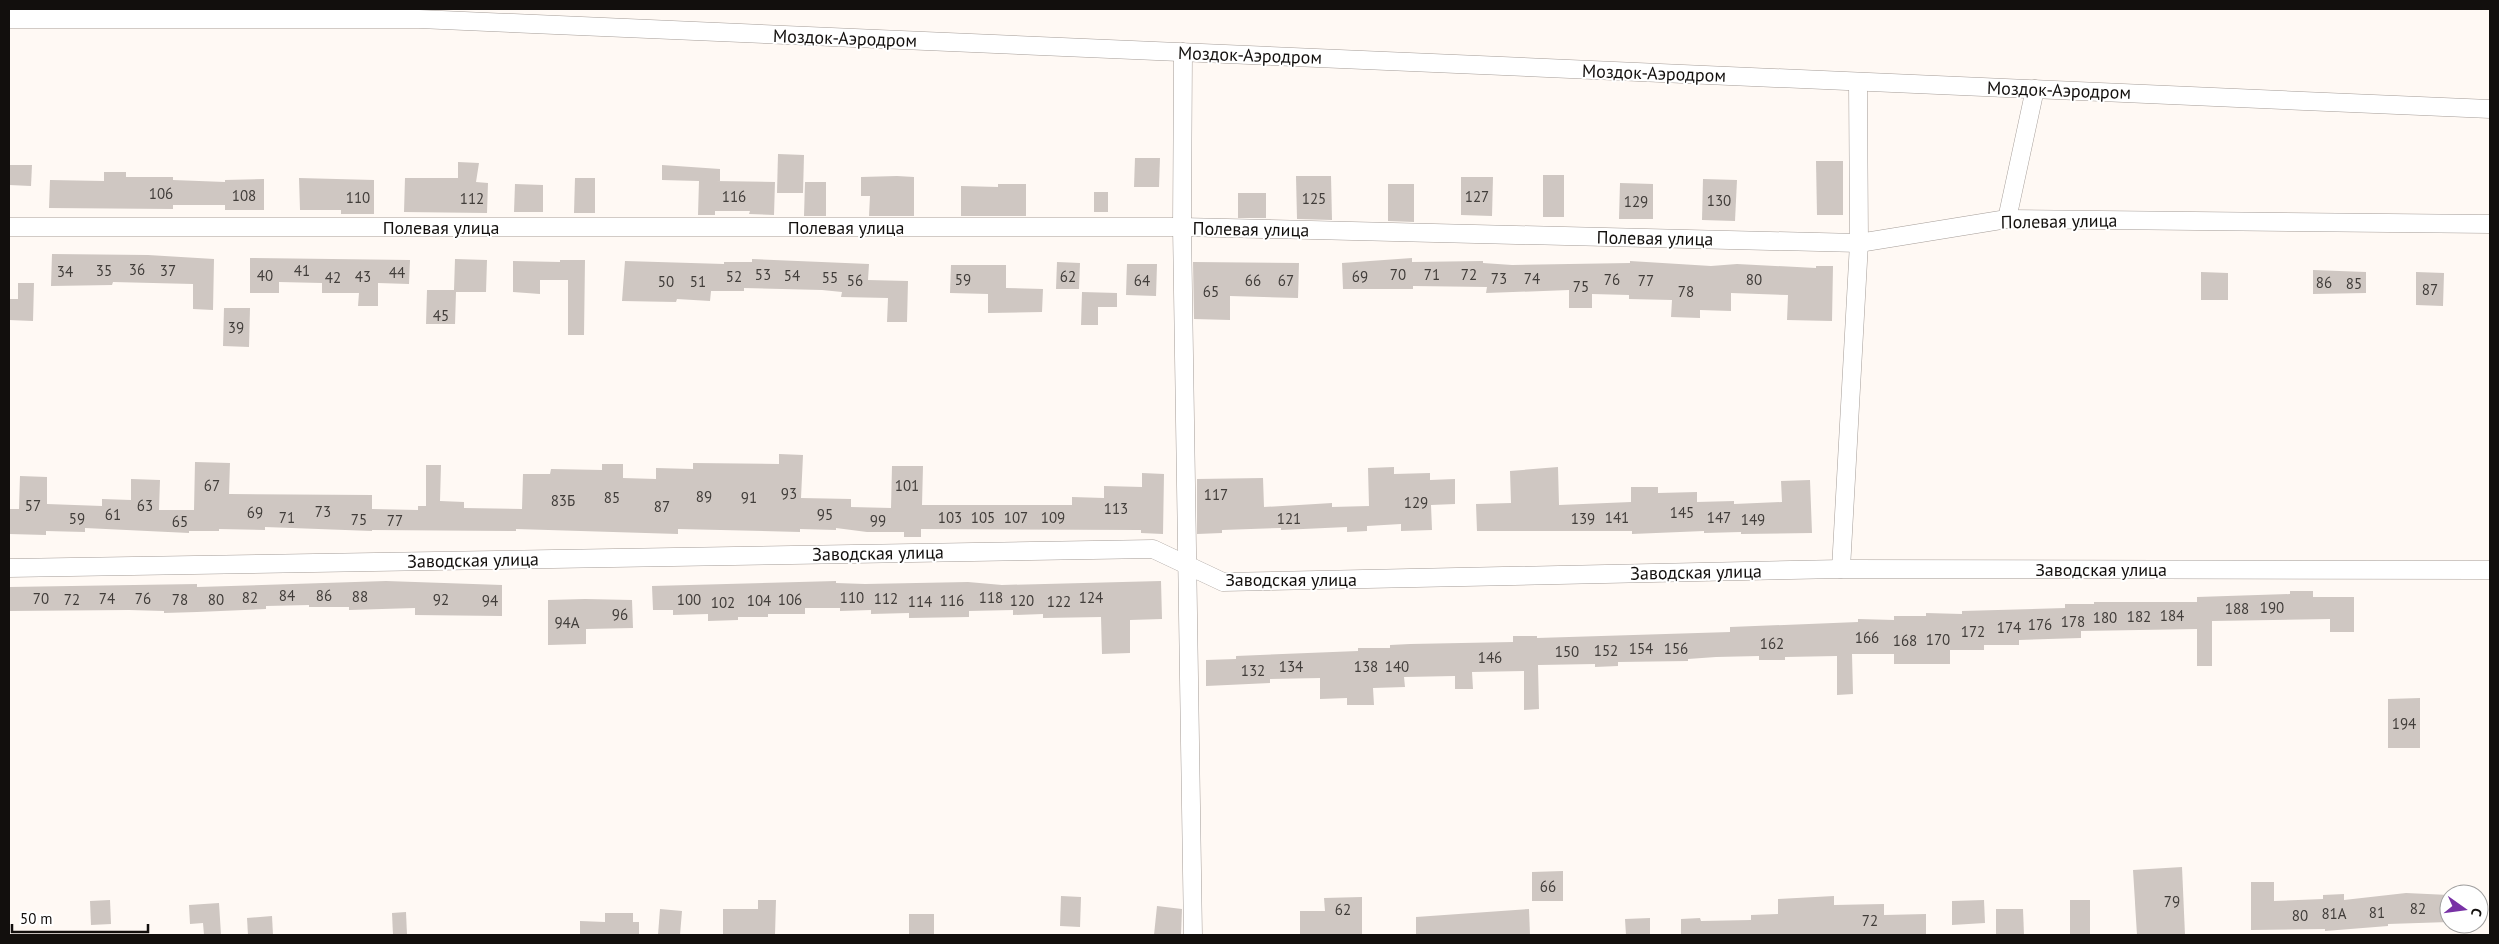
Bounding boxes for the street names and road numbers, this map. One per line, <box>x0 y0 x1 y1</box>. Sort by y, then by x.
street label: Моздок-Аэродром <box>773 24 917 52</box>
street label: Моздок-Аэродром <box>1178 41 1322 69</box>
street label: Моздок-Аэродром <box>1582 59 1726 87</box>
street label: Моздок-Аэродром <box>1987 76 2131 104</box>
street label: Полевая улица <box>2000 208 2118 234</box>
street label: Полевая улица <box>383 216 499 239</box>
street label: Полевая улица <box>788 216 904 239</box>
street label: Полевая улица <box>1192 216 1310 242</box>
street label: Полевая улица <box>1596 225 1714 251</box>
street label: Заводская улица <box>812 540 944 566</box>
street label: Заводская улица <box>407 547 539 573</box>
street label: Заводская улица <box>2035 558 2167 581</box>
street label: Заводская улица <box>1630 559 1762 585</box>
street label: Заводская улица <box>1225 568 1357 591</box>

